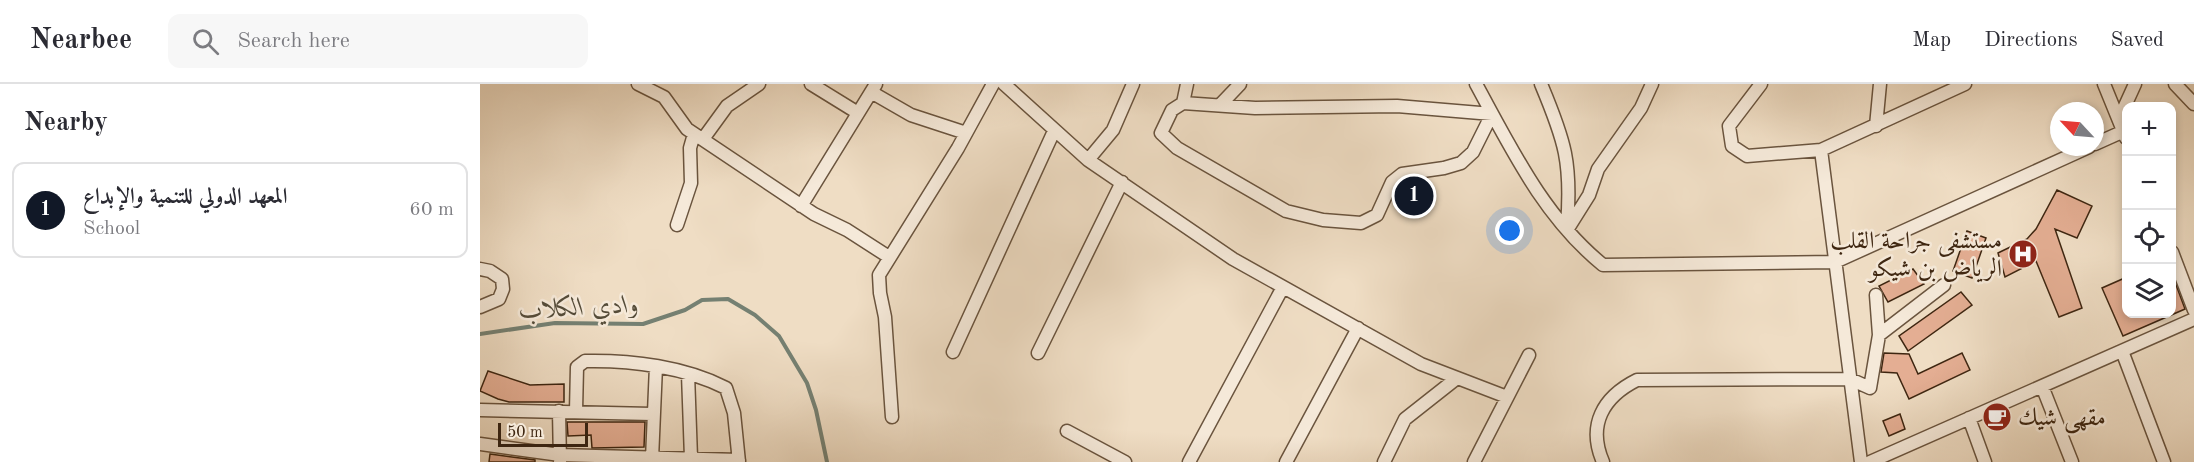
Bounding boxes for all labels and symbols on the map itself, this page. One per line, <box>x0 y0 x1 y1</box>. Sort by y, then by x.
north arrow <box>2050 102 2104 156</box>
pin: 1 <box>1394 174 1434 218</box>
your location <box>1495 216 1524 245</box>
place label: مستشفى جراحة القلب الرياض بن شيكو <box>1830 230 2002 283</box>
hospital icon: مستشفى جراحة القلب الرياض بن شيكو <box>2007 238 2039 270</box>
water label: وادي الكلاب <box>518 290 640 330</box>
cafe icon: مقهى شيك <box>1981 401 2013 433</box>
place label: مقهى شيك <box>2018 406 2106 434</box>
scale bar <box>498 420 588 448</box>

